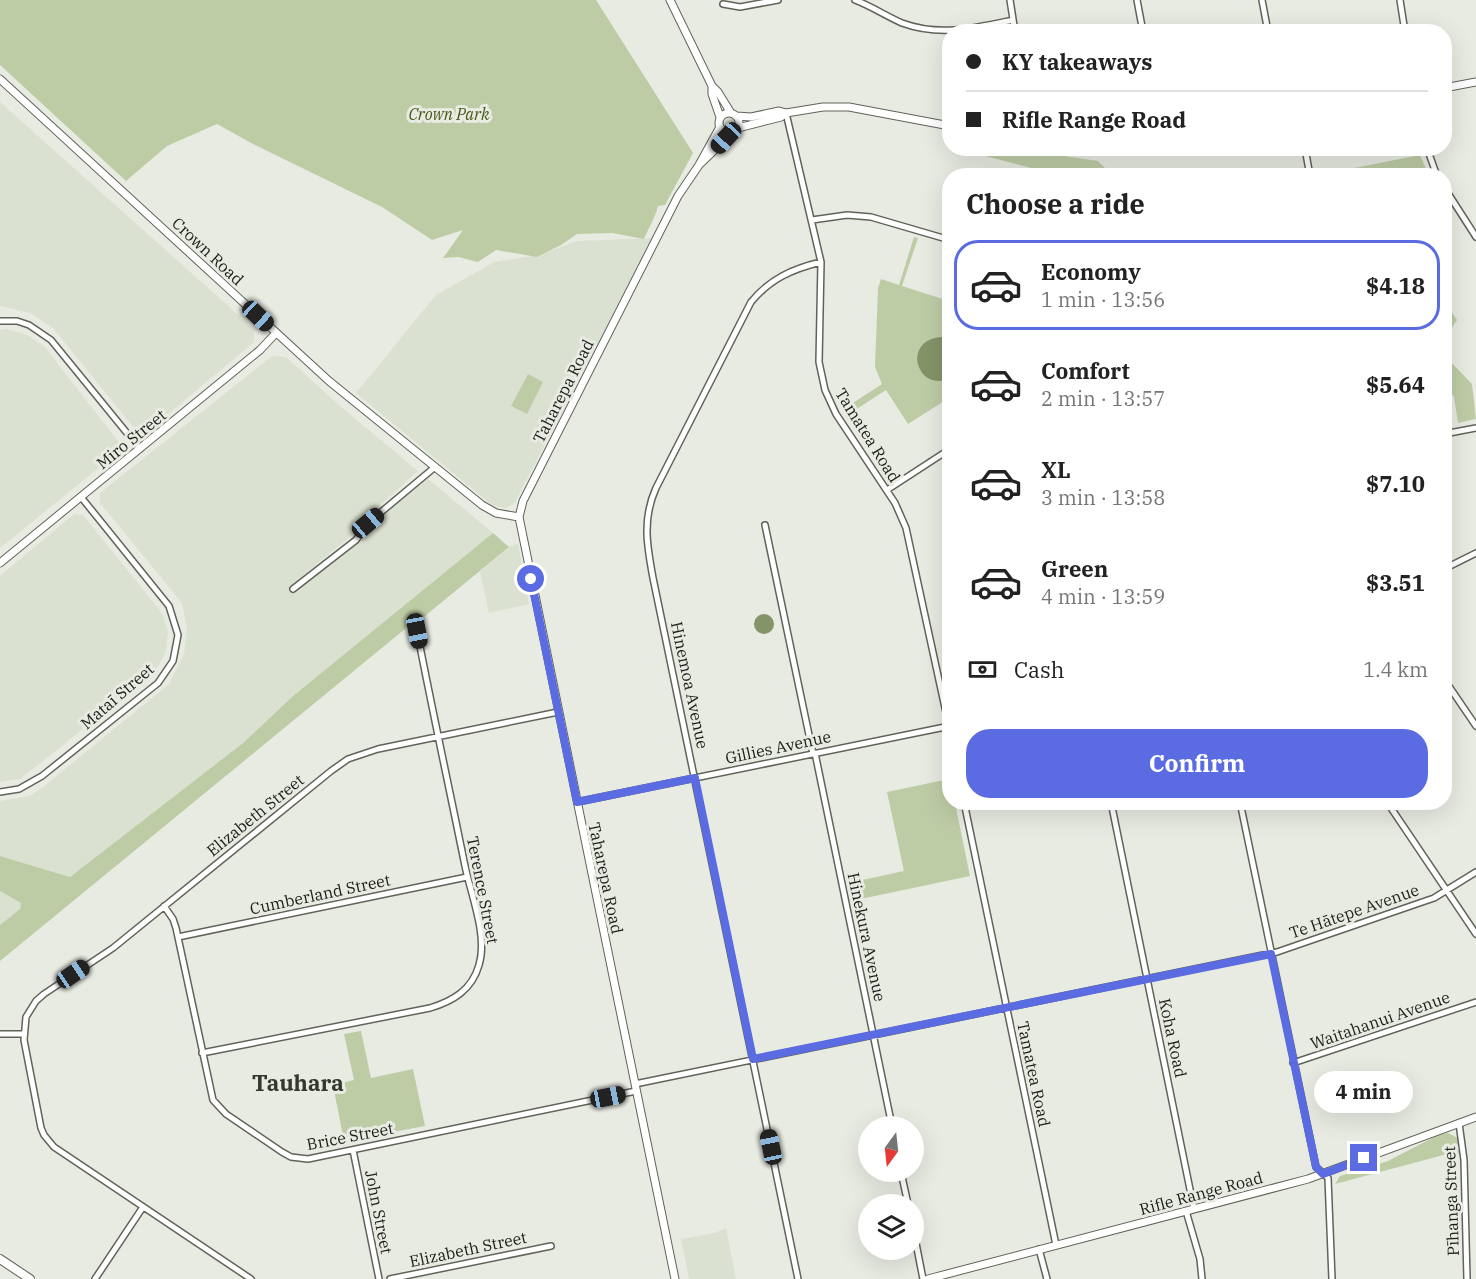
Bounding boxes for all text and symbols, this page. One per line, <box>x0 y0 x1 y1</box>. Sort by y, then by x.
text: KY takeaways <box>1002 47 1152 76</box>
park label: Crown Park <box>408 104 490 124</box>
text: Rifle Range Road <box>1002 105 1186 134</box>
car <box>707 119 745 157</box>
text: Choose a ride <box>966 186 1145 221</box>
street label: Crown Road <box>168 213 248 289</box>
text: Economy <box>1041 257 1141 286</box>
icon: car <box>969 258 1023 312</box>
text: $4.18 <box>1366 271 1425 300</box>
text: 1 min · 13:56 <box>1041 286 1165 313</box>
car <box>239 297 277 335</box>
street label: Taharepa Road <box>528 336 598 446</box>
text: Comfort <box>1041 356 1130 385</box>
icon: car <box>969 357 1023 411</box>
text: $5.64 <box>1366 370 1425 399</box>
street label: Tamatea Road <box>831 384 905 486</box>
text: 2 min · 13:57 <box>1041 385 1165 412</box>
street label: Miro Street <box>92 405 170 473</box>
text: XL <box>1041 455 1071 484</box>
icon: car <box>969 456 1023 510</box>
text: $7.10 <box>1366 469 1425 498</box>
text: 3 min · 13:58 <box>1041 484 1165 511</box>
car <box>348 505 388 541</box>
text: Green <box>1041 554 1108 583</box>
icon: car <box>969 555 1023 609</box>
route start <box>517 565 544 592</box>
text: $3.51 <box>1366 568 1425 597</box>
text: 4 min · 13:59 <box>1041 583 1165 610</box>
car <box>405 612 429 650</box>
street label: Hinemoa Avenue <box>667 620 713 750</box>
icon: cash <box>966 653 999 686</box>
text: Cash <box>1014 655 1065 684</box>
text: 1.4 km <box>1363 656 1428 683</box>
street label: Mataī Street <box>76 659 158 733</box>
street label: Gillies Avenue <box>723 726 833 768</box>
button: Confirm <box>966 729 1428 798</box>
street label: Elizabeth Street <box>202 769 308 860</box>
street label: Taharepa Road <box>584 820 628 936</box>
street label: Terence Street <box>463 834 503 946</box>
street label: Cumberland Street <box>248 869 392 919</box>
street label: Hinekura Avenue <box>844 871 890 1003</box>
street label: Te Hātepe Avenue <box>1287 879 1421 943</box>
car <box>53 956 93 992</box>
street label: Waitahanui Avenue <box>1307 987 1453 1053</box>
street label: Koha Road <box>1155 997 1191 1080</box>
street label: Tamatea Road <box>1013 1019 1055 1129</box>
district label: Tauhara <box>252 1068 344 1097</box>
callout: 4 min <box>1314 1071 1414 1113</box>
text: 4 min <box>1336 1078 1392 1105</box>
car <box>589 1085 627 1109</box>
north arrow <box>858 1116 924 1182</box>
map controls <box>858 1116 924 1260</box>
street label: Brice Street <box>305 1118 396 1154</box>
car <box>758 1128 784 1166</box>
route end <box>1350 1144 1377 1171</box>
street label: Pīhanga Street <box>1439 1145 1463 1256</box>
street label: Rifle Range Road <box>1137 1167 1265 1219</box>
street label: John Street <box>361 1168 397 1256</box>
button: layers <box>858 1194 924 1260</box>
street label: Elizabeth Street <box>408 1227 529 1271</box>

